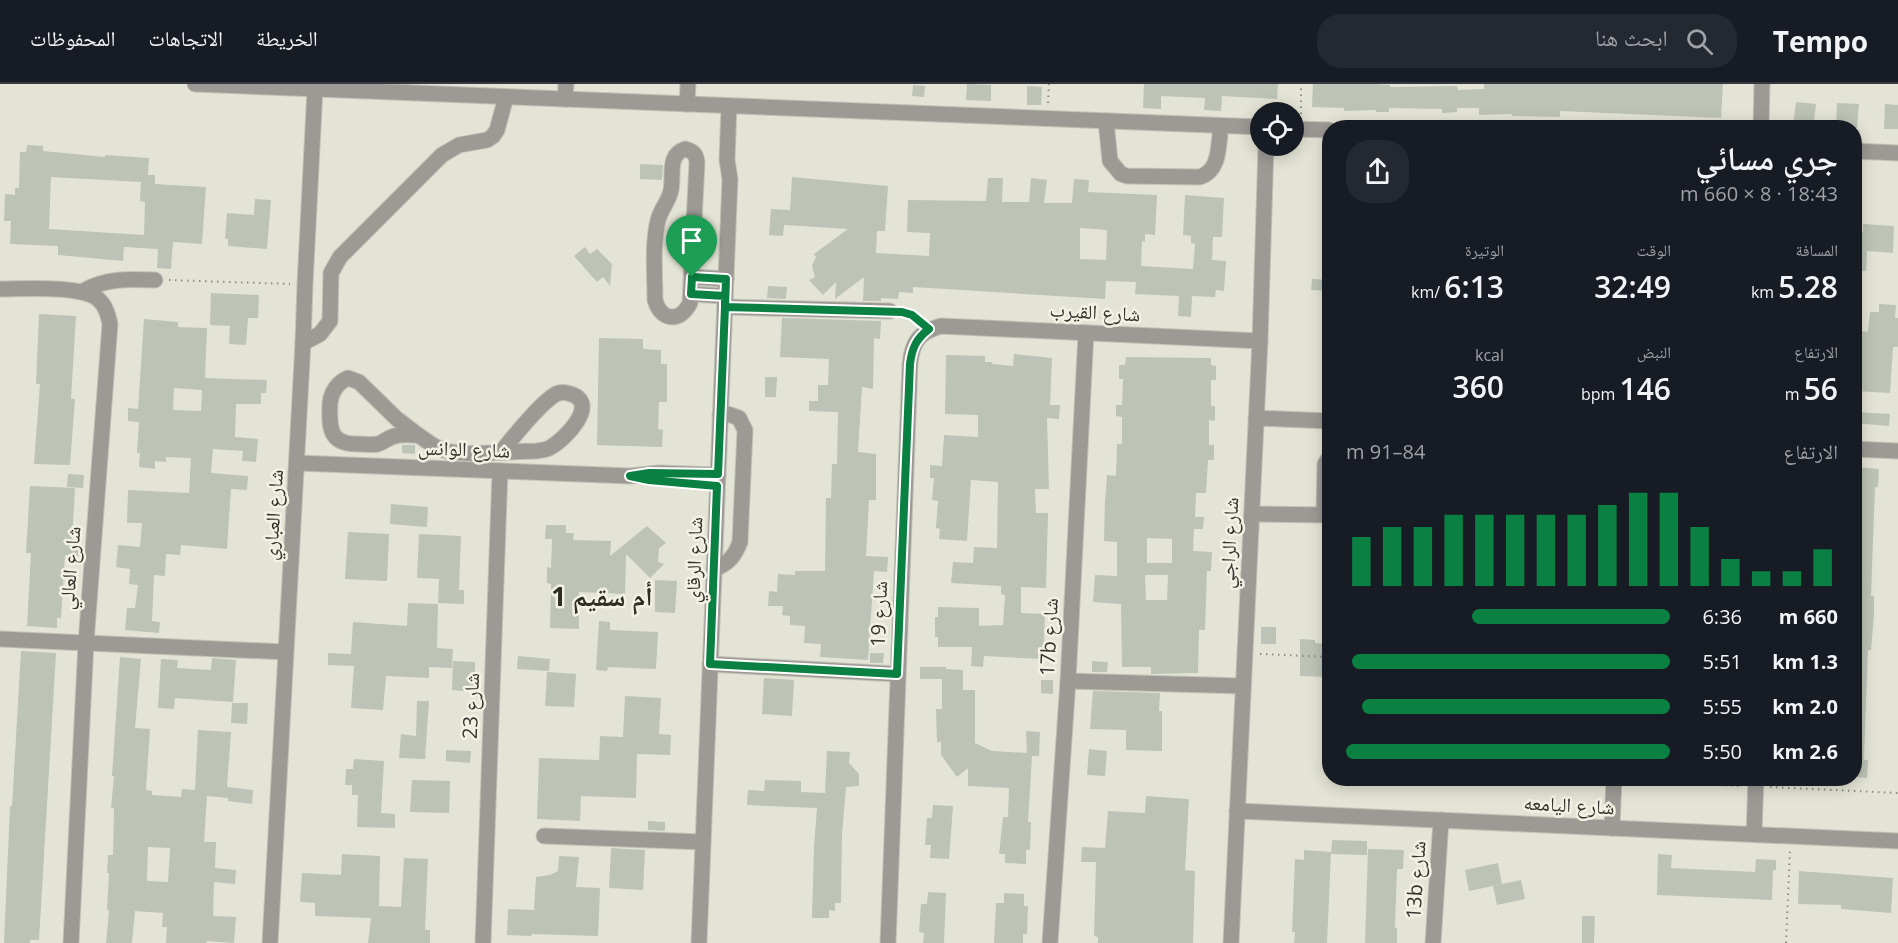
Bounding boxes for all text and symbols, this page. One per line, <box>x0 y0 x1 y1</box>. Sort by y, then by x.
search box <box>1317 14 1737 68</box>
text: ابحث هنا <box>1595 22 1668 52</box>
text: Tempo <box>1773 22 1868 60</box>
text: المحفوظات <box>30 24 115 52</box>
text: الاتجاهات <box>148 24 223 52</box>
text: الخريطة <box>256 24 318 52</box>
icon: search <box>1683 25 1716 58</box>
map controls <box>1250 102 1304 156</box>
button: locate <box>1250 102 1304 156</box>
text: جري مسائي <box>1695 135 1838 180</box>
button: share <box>1346 140 1409 203</box>
text: 18:43 · 8 × 660 m <box>1680 180 1838 207</box>
pin <box>666 215 717 277</box>
icon: arrive <box>675 224 708 257</box>
text: الوتيرة <box>1465 239 1504 261</box>
text: الوقت <box>1637 239 1671 261</box>
text: المسافة <box>1796 239 1838 261</box>
text: 6:13 <box>1444 266 1504 307</box>
text: 32:49 <box>1594 266 1671 307</box>
text: 5.28 <box>1778 266 1838 307</box>
text: /km <box>1411 281 1444 303</box>
text: km <box>1751 281 1778 303</box>
street label: شارع القيرب <box>1049 296 1141 327</box>
text: النبض <box>1637 341 1671 363</box>
text: الارتفاع <box>1794 341 1838 363</box>
text: kcal <box>1475 344 1504 366</box>
text: 360 <box>1453 366 1504 407</box>
text: 146 <box>1620 368 1671 409</box>
text: 56 <box>1804 368 1838 409</box>
text: bpm <box>1581 383 1620 405</box>
text: m <box>1785 383 1804 405</box>
street label: شارع الوانس <box>417 433 511 464</box>
text: 84–91 m <box>1346 438 1425 465</box>
text: الارتفاع <box>1783 438 1838 465</box>
street label: شارع العباري <box>256 468 292 562</box>
street label: شارع الراجي <box>1213 497 1247 590</box>
street label: شارع الرقاي <box>679 516 712 604</box>
street label: شارع العالي <box>52 525 90 611</box>
district label: أم سقيم 1 <box>551 578 653 615</box>
street label: شارع 19 <box>864 580 893 647</box>
street label: 17b شارع <box>1033 597 1064 677</box>
text: 6:36 <box>1702 603 1742 630</box>
text: 660 m <box>1779 603 1838 630</box>
text: 5:51 <box>1702 648 1742 675</box>
text: 1.3 km <box>1772 648 1838 675</box>
street label: شارع 23 <box>456 672 485 739</box>
text: 5:55 <box>1702 693 1742 720</box>
text: 2.0 km <box>1772 693 1838 720</box>
text: 5:50 <box>1702 738 1742 765</box>
text: 2.6 km <box>1772 738 1838 765</box>
street label: شارع اليامعه <box>1523 789 1615 820</box>
street label: 13b شارع <box>1399 840 1432 920</box>

